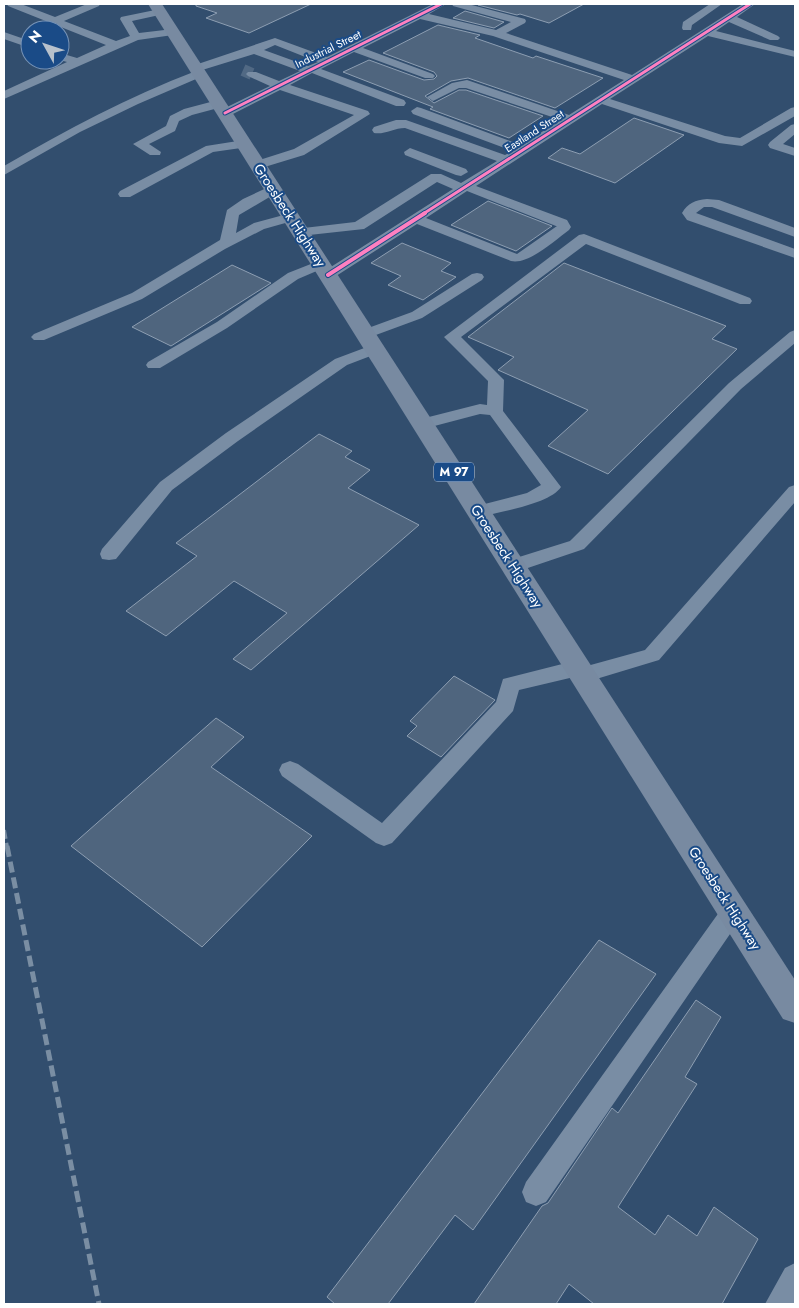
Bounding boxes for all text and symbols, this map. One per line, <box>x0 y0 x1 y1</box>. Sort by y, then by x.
north arrow <box>20 20 70 70</box>
text: N <box>24 26 46 47</box>
street label: Industrial Street <box>292 26 364 72</box>
street label: Eastland Street <box>501 106 567 156</box>
street label: Groesbeck Highway <box>249 159 331 271</box>
road number: M 97 <box>434 462 474 482</box>
street label: Groesbeck Highway <box>466 500 548 612</box>
street label: Groesbeck Highway <box>684 842 766 954</box>

